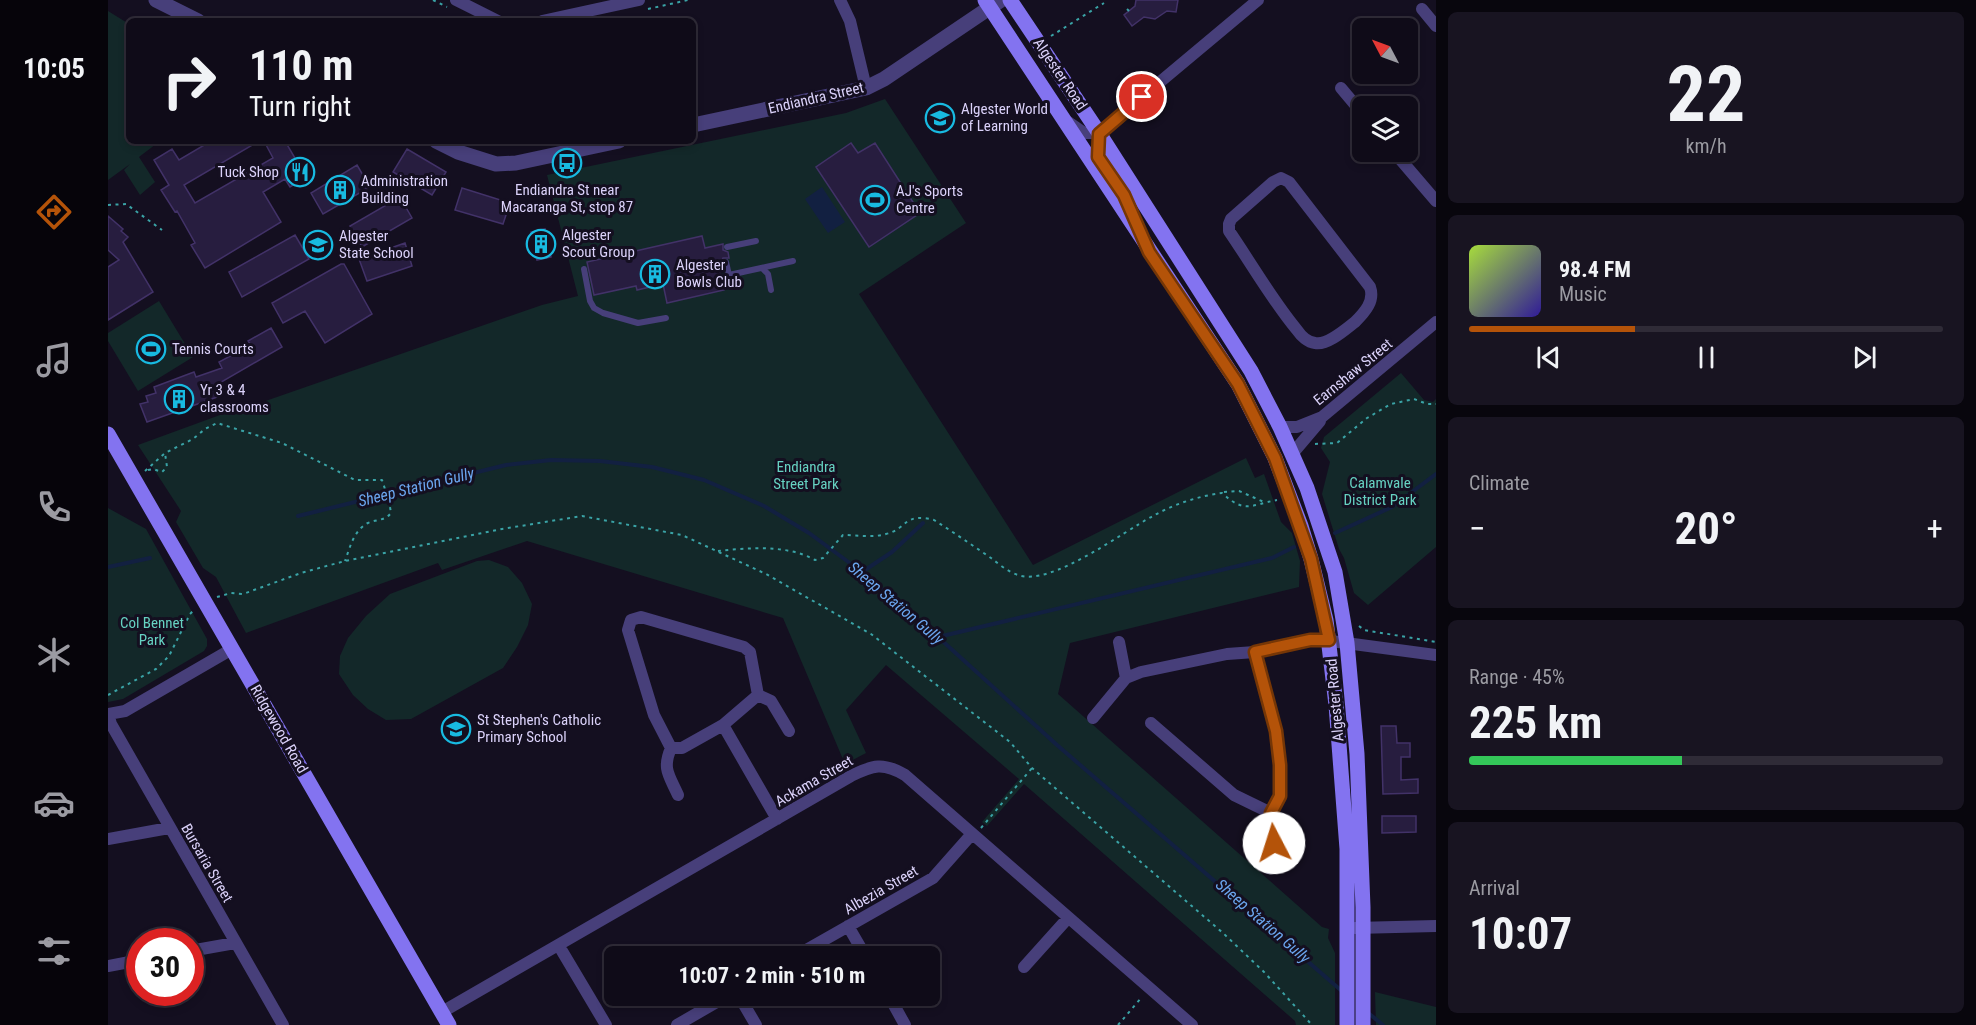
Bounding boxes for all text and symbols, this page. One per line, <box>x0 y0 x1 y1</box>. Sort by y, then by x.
north arrow <box>1352 18 1418 84</box>
map controls <box>1352 18 1418 162</box>
street label: Algester Road <box>1029 35 1091 113</box>
text: 110 m <box>249 41 354 90</box>
icon: right <box>150 42 228 120</box>
text: 22 <box>1667 49 1745 140</box>
text: 10:05 <box>23 53 85 85</box>
pin <box>1116 71 1167 122</box>
street label: Endiandra Street <box>766 78 866 118</box>
icon: arrive <box>1125 80 1158 113</box>
text: Turn right <box>249 91 351 123</box>
button: layers <box>1352 96 1418 162</box>
place label: Algester World of Learning <box>961 100 1048 135</box>
school or university icon: Algester World of Learning <box>924 102 956 134</box>
text: km/h <box>1685 134 1727 158</box>
bus stop icon: Endiandra St near Macaranga St, stop 87 <box>551 147 583 179</box>
restaurant icon: Tuck Shop <box>284 156 316 188</box>
place label: Tuck Shop <box>218 163 279 181</box>
place label: Administration Building <box>361 172 448 207</box>
building icon: Administration Building <box>324 174 356 206</box>
place label: Endiandra St near Macaranga St, stop 87 <box>501 181 633 216</box>
place label: AJ's Sports Centre <box>896 182 963 217</box>
sports icon: AJ's Sports Centre <box>859 184 891 216</box>
icon: directions <box>33 191 75 233</box>
place label: Algester Scout Group <box>562 226 635 261</box>
place label: Algester State School <box>339 227 414 262</box>
building icon: Algester Scout Group <box>525 228 557 260</box>
school or university icon: Algester State School <box>302 229 334 261</box>
place label: Algester Bowls Club <box>676 256 742 291</box>
text: 98.4 FM <box>1559 257 1631 282</box>
building icon: Algester Bowls Club <box>639 258 671 290</box>
text: Music <box>1559 282 1607 306</box>
sports icon: Tennis Courts <box>135 333 167 365</box>
street label: Earnshaw Street <box>1310 335 1396 409</box>
icon: music <box>33 339 75 381</box>
place label: Tennis Courts <box>172 340 254 358</box>
icon: previous <box>1532 341 1565 374</box>
icon: pause <box>1690 341 1723 374</box>
icon: next <box>1848 341 1881 374</box>
place label: Yr 3 & 4 classrooms <box>200 381 269 416</box>
building icon: Yr 3 & 4 classrooms <box>163 383 195 415</box>
park label: Endiandra Street Park <box>773 458 839 493</box>
water label: Sheep Station Gully <box>356 463 476 511</box>
text: Climate <box>1469 471 1529 495</box>
park label: Calamvale District Park <box>1344 474 1417 509</box>
icon: phone <box>33 486 75 528</box>
text: 20° <box>1675 502 1738 555</box>
text: − <box>1469 509 1486 548</box>
text: + <box>1927 509 1943 548</box>
water label: Sheep Station Gully <box>844 558 948 649</box>
park label: Col Bennet Park <box>120 614 184 649</box>
icon: climate <box>33 634 75 676</box>
street label: Algester Road <box>1322 658 1348 742</box>
text: Range · 45% <box>1469 665 1565 689</box>
street label: Ridgewood Road <box>246 682 312 776</box>
text: 225 km <box>1469 696 1602 749</box>
place label: St Stephen's Catholic Primary School <box>477 711 601 746</box>
school or university icon: St Stephen's Catholic Primary School <box>440 713 472 745</box>
street label: Ackama Street <box>772 752 856 810</box>
icon: car <box>33 782 75 824</box>
position arrow <box>1242 811 1306 875</box>
street label: Bursaria Street <box>177 820 237 906</box>
street label: Albezia Street <box>841 862 921 918</box>
water label: Sheep Station Gully <box>1212 875 1314 967</box>
text: Arrival <box>1469 876 1520 900</box>
text: 10:07 <box>1469 907 1572 960</box>
speed limit sign: 30 <box>126 928 204 1006</box>
icon: filters <box>33 930 75 972</box>
text: 10:07 · 2 min · 510 m <box>679 963 865 988</box>

